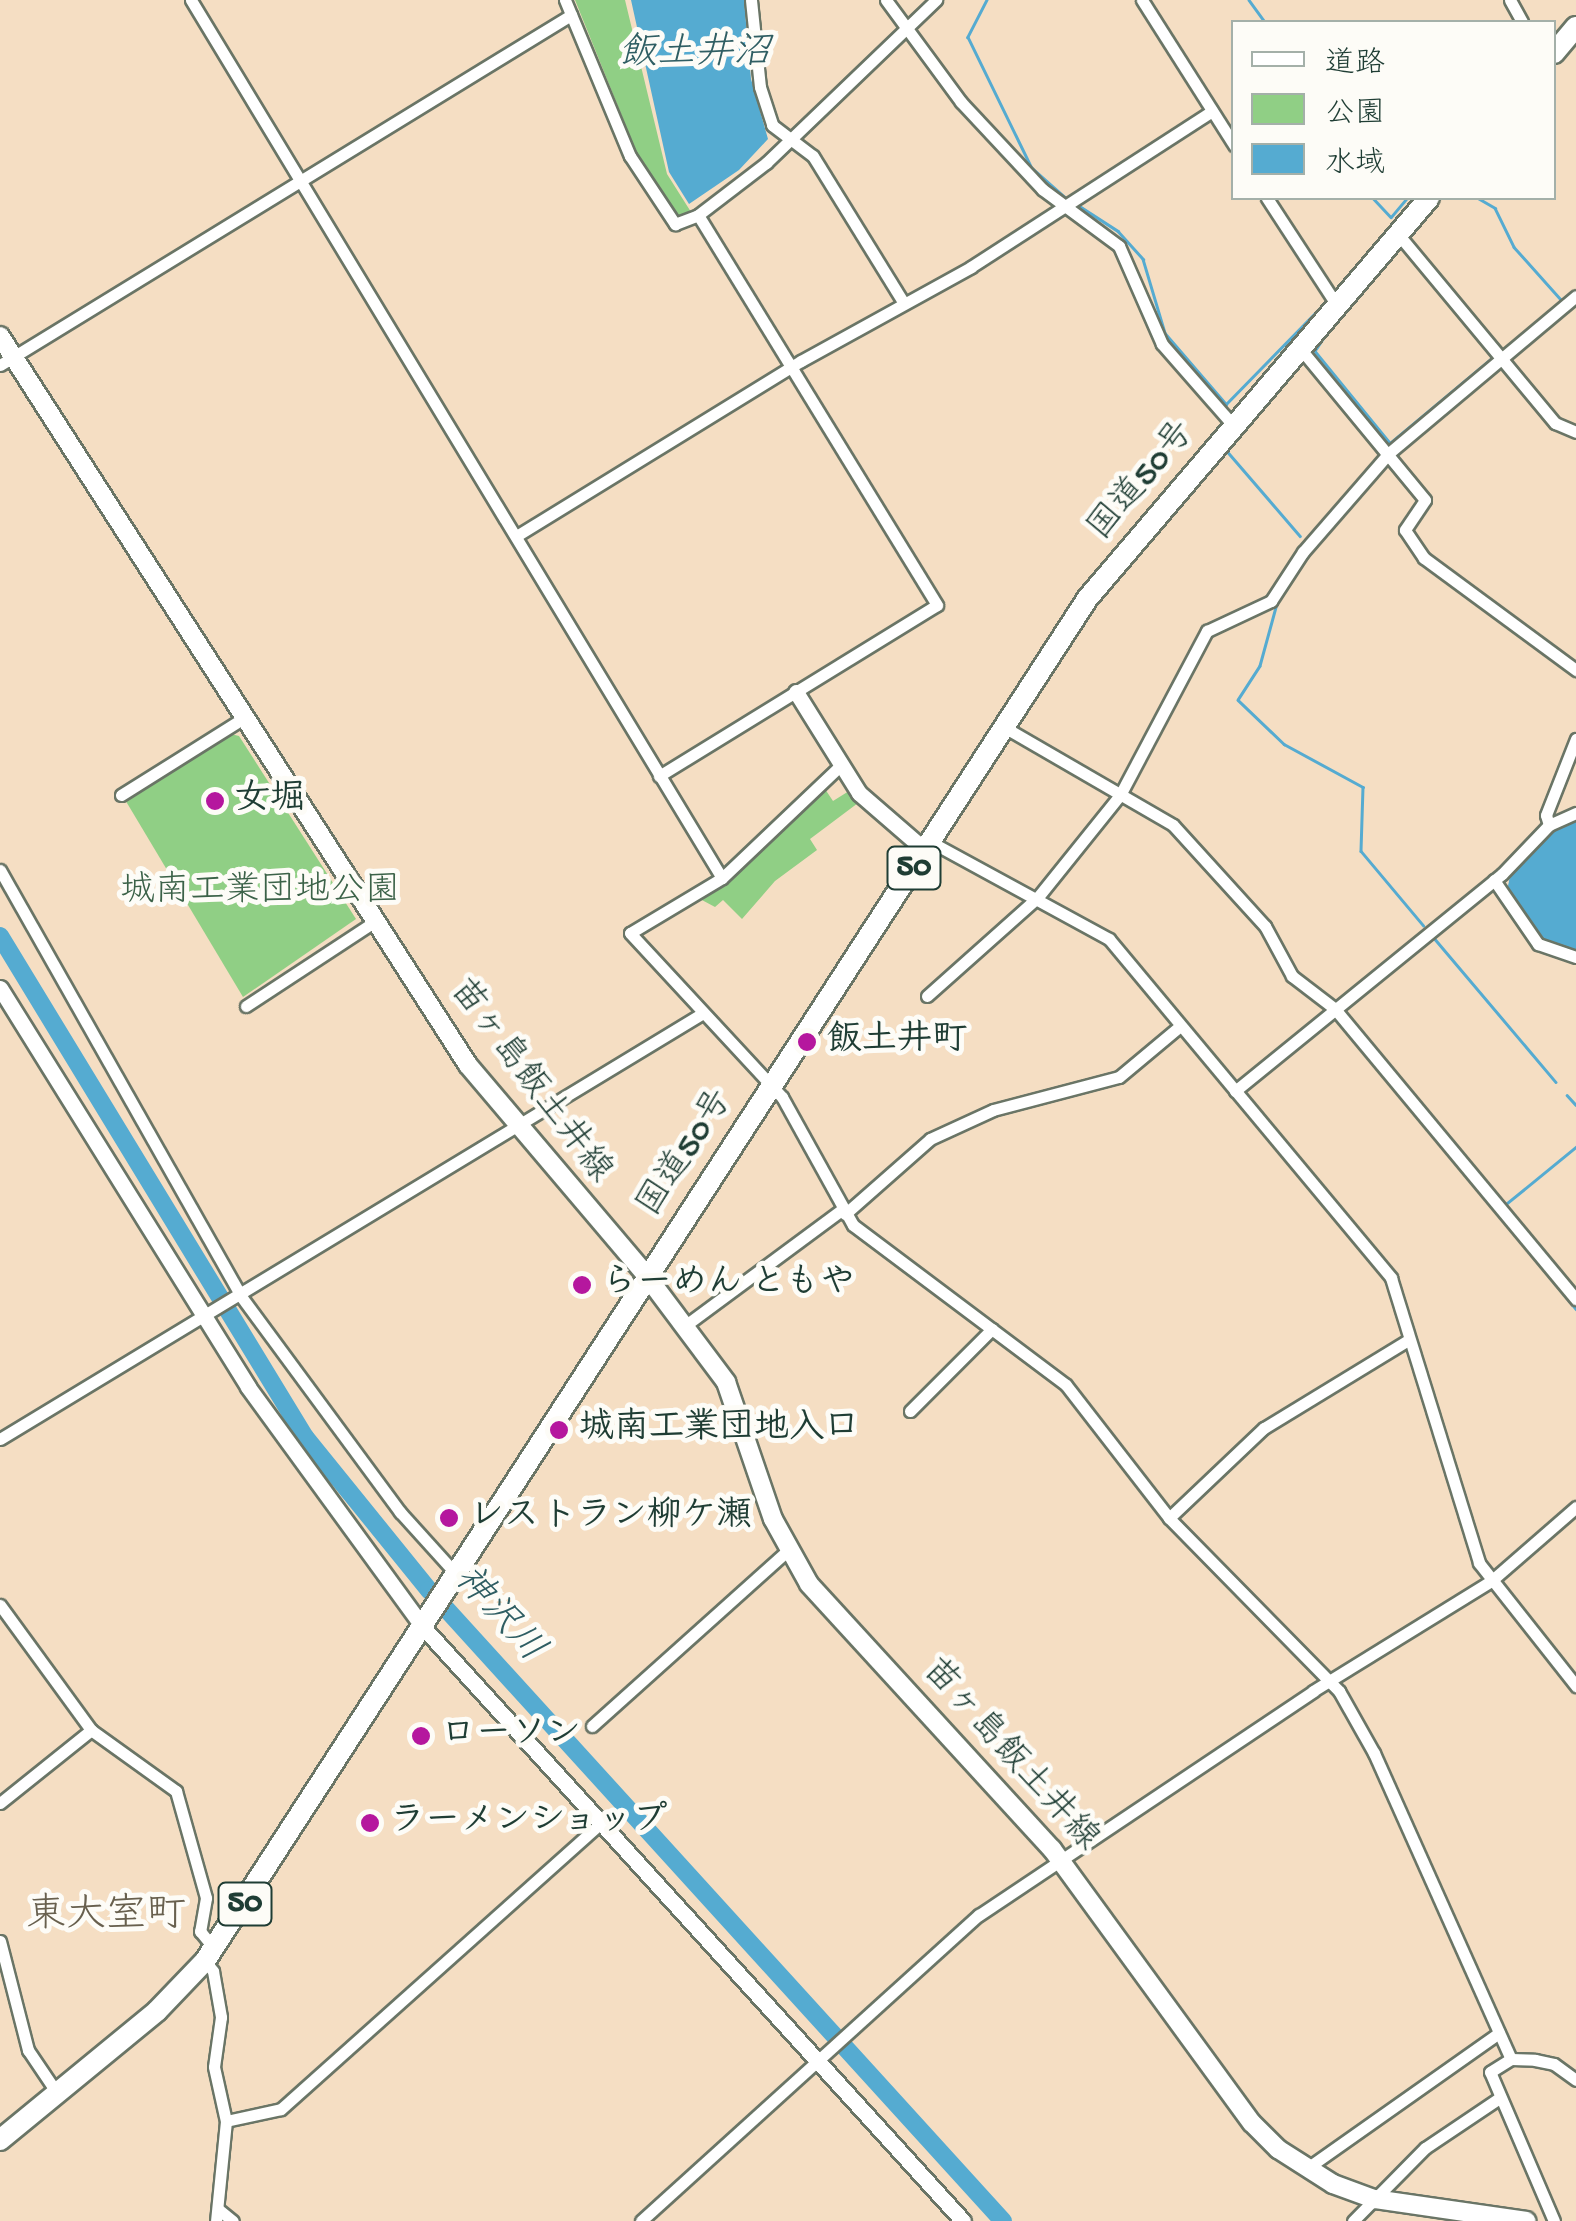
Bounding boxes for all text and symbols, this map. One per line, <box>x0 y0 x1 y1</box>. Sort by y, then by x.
legend <box>1231 20 1556 200</box>
water label: 飯土井沼 <box>619 33 771 79</box>
text: 道路 <box>1325 48 1385 83</box>
text: 公園 <box>1325 98 1385 133</box>
text: 水域 <box>1325 148 1385 183</box>
street label: 国道50号 <box>1081 414 1205 550</box>
place label: 女堀 <box>235 780 305 822</box>
marker: 女堀 <box>204 790 226 812</box>
road number: 50 <box>886 841 942 895</box>
park label: 城南工業団地公園 <box>120 872 400 914</box>
street label: 苗ヶ島飯土井線 <box>439 972 619 1192</box>
place label: 飯土井町 <box>827 1021 967 1063</box>
marker: 飯土井町 <box>796 1031 818 1053</box>
street label: 国道50号 <box>630 1082 744 1226</box>
place label: らーめん ともや <box>602 1264 855 1306</box>
marker: らーめん ともや <box>571 1274 593 1296</box>
place label: 城南工業団地入口 <box>579 1409 859 1451</box>
marker: 城南工業団地入口 <box>548 1419 570 1441</box>
place label: レストラン柳ケ瀬 <box>469 1497 749 1539</box>
marker: レストラン柳ケ瀬 <box>438 1507 460 1529</box>
water label: 神沢川 <box>442 1558 552 1674</box>
street label: 苗ヶ島飯土井線 <box>911 1651 1107 1861</box>
place label: ローソン <box>441 1715 581 1757</box>
marker: ローソン <box>410 1725 432 1747</box>
place label: ラーメンショップ <box>390 1802 670 1844</box>
marker: ラーメンショップ <box>359 1812 381 1834</box>
road number: 50 <box>218 1877 272 1931</box>
district label: 東大室町 <box>26 1894 186 1942</box>

